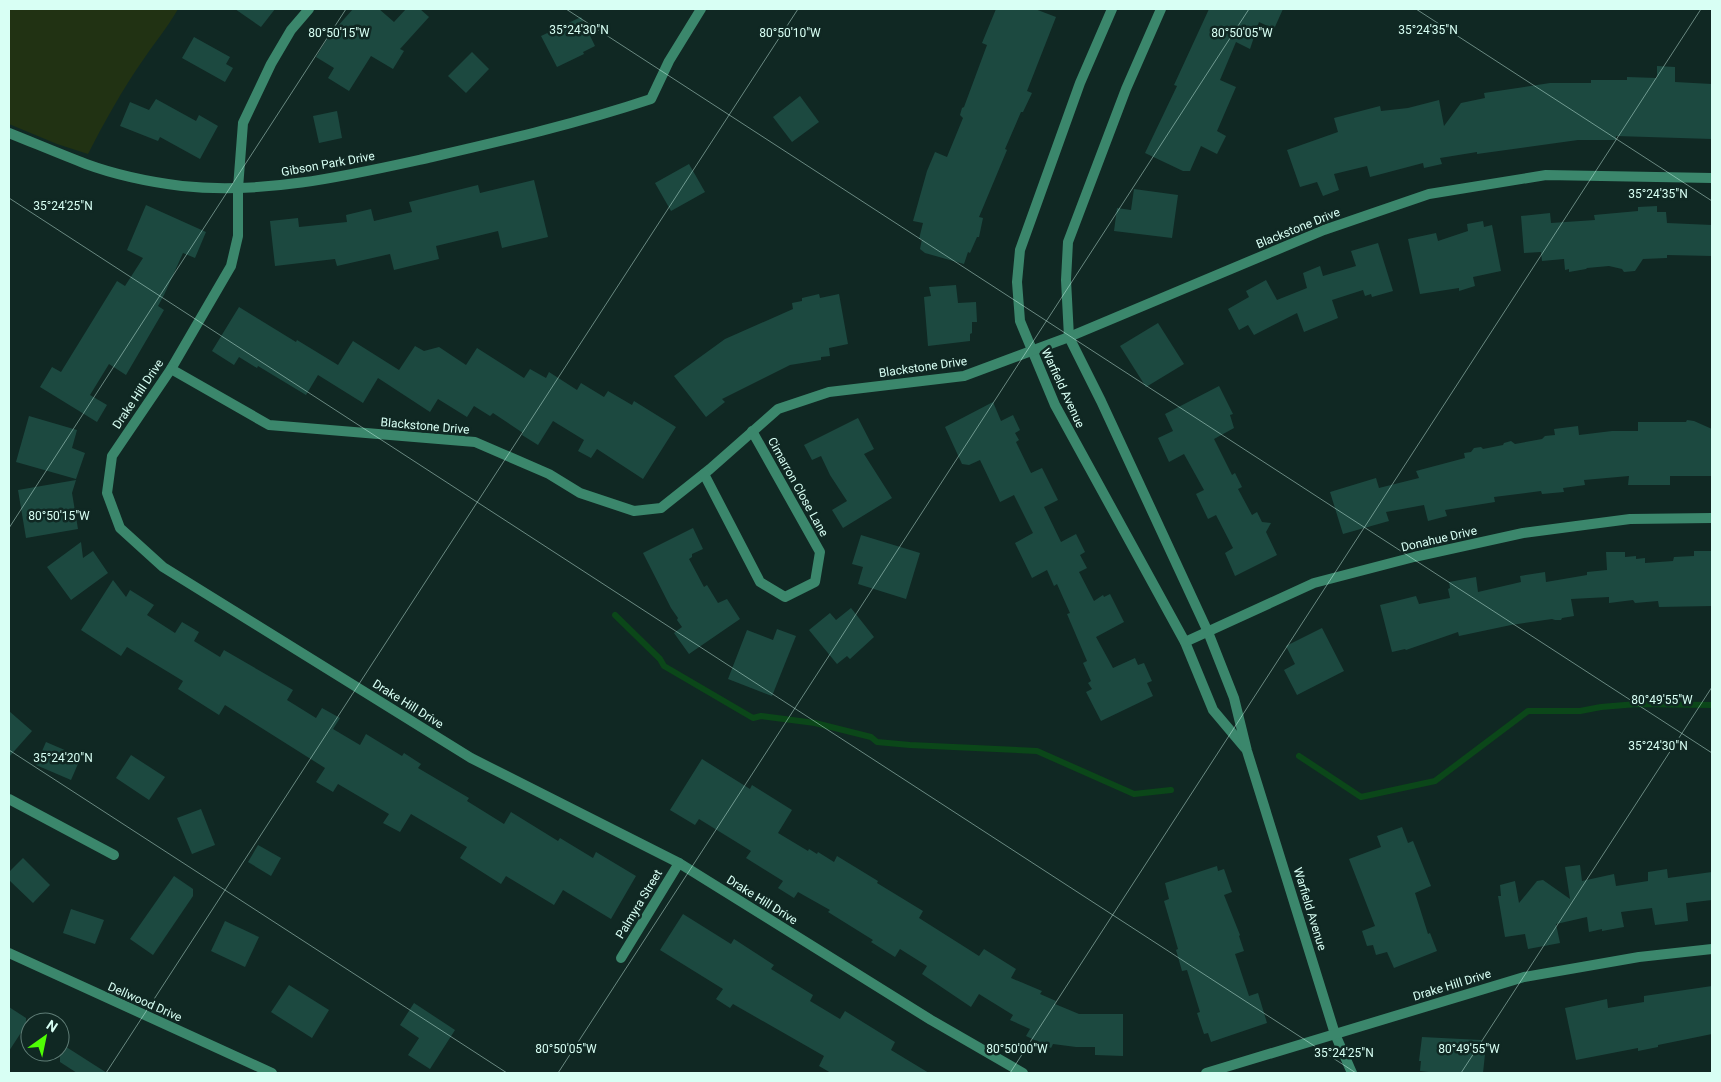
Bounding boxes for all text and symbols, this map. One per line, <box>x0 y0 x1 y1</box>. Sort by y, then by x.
text: 35°24'30"N <box>549 23 609 37</box>
text: 35°24'35"N <box>1398 23 1458 37</box>
text: 80°50'15"W <box>308 26 370 40</box>
text: 80°50'10"W <box>759 26 821 40</box>
text: 80°50'05"W <box>1211 26 1273 40</box>
street label: Gibson Park Drive <box>280 149 376 179</box>
text: 35°24'35"N <box>1628 187 1688 201</box>
text: 35°24'25"N <box>33 199 93 213</box>
street label: Blackstone Drive <box>1254 205 1342 251</box>
street label: Warfield Avenue <box>1038 346 1088 430</box>
street label: Blackstone Drive <box>878 354 968 380</box>
street label: Drake Hill Drive <box>110 357 166 431</box>
street label: Blackstone Drive <box>380 415 470 437</box>
street label: Cimarron Close Lane <box>765 435 831 539</box>
text: 80°50'15"W <box>28 509 90 523</box>
street label: Donahue Drive <box>1400 523 1478 555</box>
street label: Drake Hill Drive <box>370 677 446 731</box>
text: 80°49'55"W <box>1631 693 1693 707</box>
text: 35°24'30"N <box>1628 739 1688 753</box>
text: 35°24'20"N <box>33 751 93 765</box>
street label: Warfield Avenue <box>1291 866 1329 952</box>
street label: Palmyra Street <box>613 867 665 941</box>
street label: Drake Hill Drive <box>724 873 800 927</box>
street label: Drake Hill Drive <box>1411 966 1493 1004</box>
street label: Dellwood Drive <box>106 979 184 1025</box>
north arrow <box>20 1012 70 1062</box>
text: N <box>44 1017 61 1036</box>
text: 80°50'05"W <box>535 1042 597 1056</box>
text: 80°50'00"W <box>986 1042 1048 1056</box>
text: 80°49'55"W <box>1438 1042 1500 1056</box>
text: 35°24'25"N <box>1314 1046 1374 1060</box>

